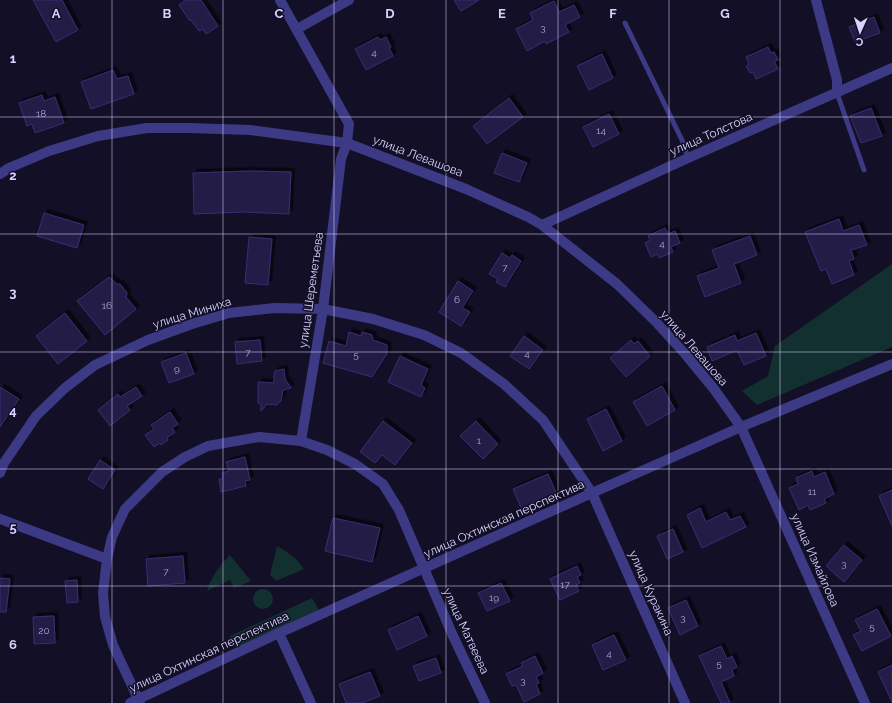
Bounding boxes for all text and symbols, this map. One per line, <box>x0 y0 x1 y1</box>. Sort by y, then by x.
text: A <box>52 6 61 21</box>
text: B <box>163 6 172 21</box>
text: C <box>275 6 284 21</box>
text: D <box>385 6 395 21</box>
text: E <box>498 6 506 21</box>
text: F <box>609 6 617 21</box>
text: G <box>720 6 730 21</box>
north arrow <box>840 12 880 52</box>
house number: 3 <box>540 22 546 33</box>
text: С <box>855 35 864 48</box>
house number: 4 <box>371 47 377 58</box>
text: 1 <box>10 51 17 66</box>
house number: 18 <box>36 108 46 119</box>
street label: улица Толстова <box>667 110 755 158</box>
house number: 14 <box>596 125 606 136</box>
street label: улица Левашова <box>371 132 465 180</box>
text: 2 <box>9 168 17 183</box>
street label: улица Шереметьева <box>296 231 326 349</box>
house number: 4 <box>659 238 665 249</box>
house number: 7 <box>502 262 508 273</box>
text: 3 <box>9 285 17 300</box>
street label: улица Миниха <box>151 294 233 332</box>
house number: 6 <box>454 294 460 305</box>
house number: 16 <box>102 300 112 311</box>
street label: улица Левашова <box>657 307 731 389</box>
house number: 7 <box>245 347 251 358</box>
house number: 4 <box>524 348 530 359</box>
house number: 5 <box>353 349 359 360</box>
house number: 9 <box>174 363 180 374</box>
text: 4 <box>9 403 17 418</box>
house number: 1 <box>477 435 482 446</box>
street label: улица Охтинская перспектива <box>422 477 586 561</box>
house number: 11 <box>808 486 817 497</box>
street label: улица Измайлова <box>788 511 842 609</box>
text: 5 <box>9 520 17 535</box>
street label: улица Куракина <box>626 548 676 638</box>
house number: 3 <box>841 558 847 569</box>
house number: 7 <box>163 566 169 577</box>
house number: 17 <box>560 579 570 590</box>
street label: улица Матвеева <box>440 586 492 676</box>
house number: 19 <box>489 592 499 603</box>
street label: улица Охтинская перспектива <box>127 609 291 695</box>
house number: 3 <box>680 612 686 623</box>
house number: 5 <box>869 621 875 632</box>
house number: 20 <box>38 625 50 636</box>
text: 6 <box>9 637 17 652</box>
house number: 4 <box>606 648 612 659</box>
house number: 5 <box>716 658 722 669</box>
house number: 3 <box>520 675 526 686</box>

